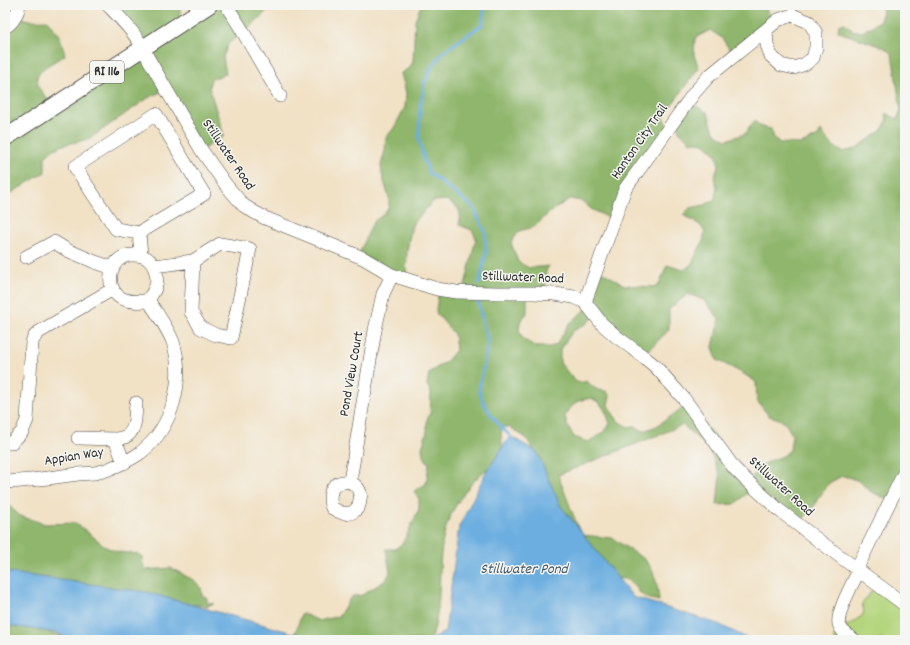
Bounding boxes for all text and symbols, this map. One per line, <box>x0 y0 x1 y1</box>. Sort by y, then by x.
road number: RI 116 <box>90 61 124 83</box>
street label: Hanton City Trail <box>607 100 674 184</box>
street label: Stillwater Road <box>197 115 259 195</box>
street label: Stillwater Road <box>482 267 564 289</box>
street label: Pond View Court <box>335 330 369 418</box>
street label: Appian Way <box>43 442 105 472</box>
street label: Stillwater Road <box>744 452 818 522</box>
water label: Stillwater Pond <box>480 559 570 581</box>

